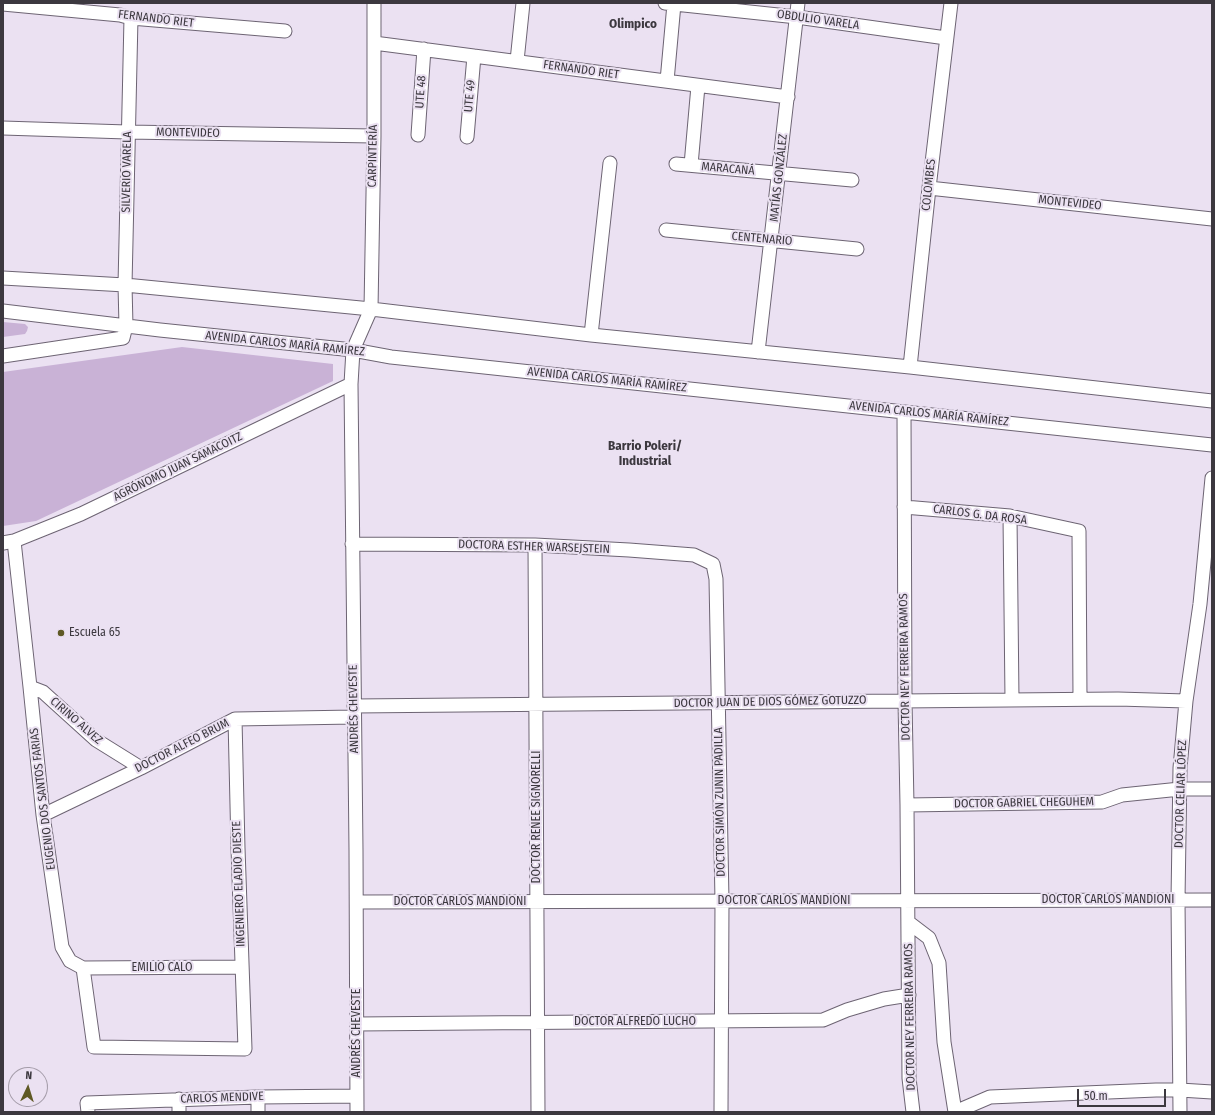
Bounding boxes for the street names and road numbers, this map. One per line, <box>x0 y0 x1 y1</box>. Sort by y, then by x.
street label: FERNANDO RIET <box>117 7 195 31</box>
street label: OBDULIO VARELA <box>776 7 860 33</box>
street label: FERNANDO RIET <box>542 58 620 82</box>
street label: UTE 48 <box>413 75 429 109</box>
street label: UTE 49 <box>461 79 479 113</box>
street label: CARPINTERÍA <box>365 124 381 188</box>
street label: MONTEVIDEO <box>156 125 220 141</box>
street label: SILVERIO VARELA <box>119 131 135 213</box>
street label: MATÍAS GONZÁLEZ <box>767 133 791 223</box>
street label: COLOMBES <box>919 158 939 212</box>
street label: MARACANÁ <box>701 159 755 179</box>
street label: MONTEVIDEO <box>1038 193 1102 213</box>
street label: CENTENARIO <box>731 229 793 249</box>
street label: AVENIDA CARLOS MARÍA RAMÍREZ <box>205 328 365 360</box>
street label: AVENIDA CARLOS MARÍA RAMÍREZ <box>527 364 687 396</box>
street label: AVENIDA CARLOS MARÍA RAMÍREZ <box>849 398 1009 430</box>
street label: AGRÓNOMO JUAN SAMACOITZ <box>111 429 245 505</box>
street label: CARLOS G. DA ROSA <box>932 502 1028 528</box>
street label: DOCTORA ESTHER WARSEJSTEIN <box>458 537 610 557</box>
street label: DOCTOR NEY FERREIRA RAMOS <box>897 593 913 741</box>
street label: ANDRÉS CHEVESTE <box>346 664 362 754</box>
street label: DOCTOR JUAN DE DIOS GÓMEZ GOTUZZO <box>673 693 867 711</box>
street label: CIRINO ALVEZ <box>47 694 105 748</box>
street label: DOCTOR ALFEO BRUM <box>132 716 232 776</box>
street label: EUGENIO DOS SANTOS FARIAS <box>27 727 59 871</box>
street label: DOCTOR SIMÓN ZUNIN PADILLA <box>711 727 729 877</box>
street label: DOCTOR CELIAR LÓPEZ <box>1172 740 1190 848</box>
street label: DOCTOR RENEE SIGNORELLI <box>530 751 544 883</box>
street label: DOCTOR GABRIEL CHEGUHEM <box>954 795 1094 811</box>
street label: INGENIERO ELADIO DIESTE <box>230 821 248 947</box>
street label: DOCTOR CARLOS MANDIONI <box>1042 893 1174 907</box>
street label: DOCTOR CARLOS MANDIONI <box>718 894 850 908</box>
street label: DOCTOR CARLOS MANDIONI <box>394 895 526 909</box>
street label: DOCTOR NEY FERREIRA RAMOS <box>902 943 918 1091</box>
street label: EMILIO CALO <box>132 961 192 975</box>
street label: ANDRÉS CHEVESTE <box>350 989 364 1077</box>
street label: DOCTOR ALFREDO LUCHO <box>574 1015 696 1029</box>
street label: CARLOS MENDIVE <box>180 1089 264 1107</box>

